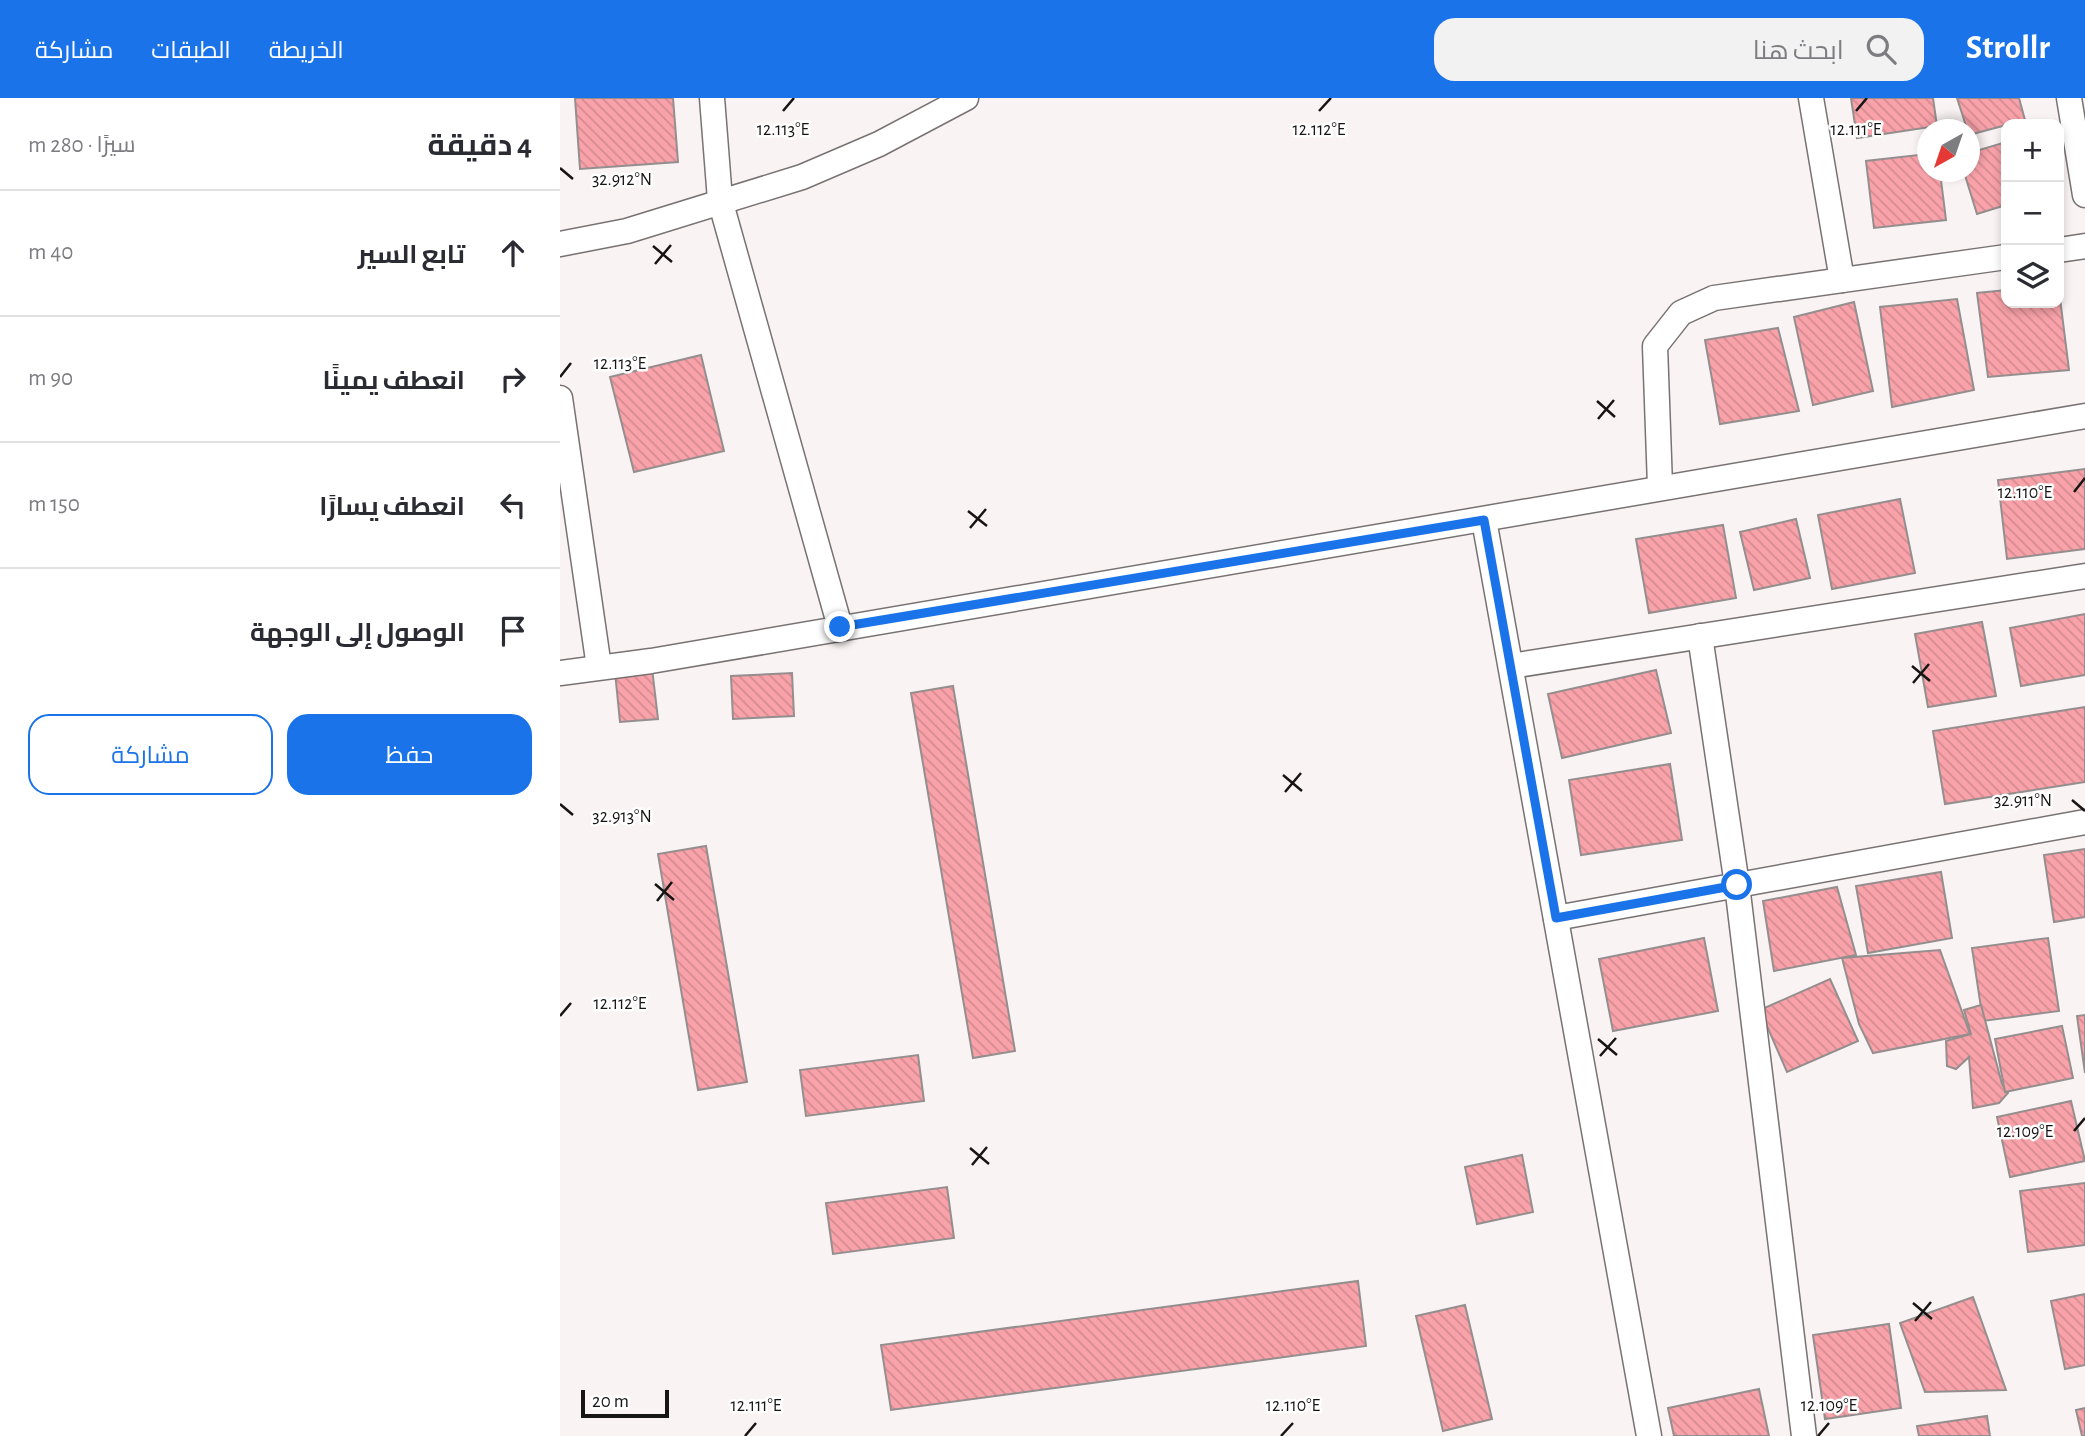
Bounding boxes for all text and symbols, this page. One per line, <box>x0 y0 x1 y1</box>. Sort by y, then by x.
search box <box>1434 18 1924 81</box>
icon: search <box>1862 30 1900 68</box>
text: Strollr <box>1966 32 2050 65</box>
text: ابحث هنا <box>1753 38 1844 64</box>
text: مشاركة <box>35 39 113 63</box>
text: الطبقات <box>151 39 231 63</box>
text: الخريطة <box>269 39 344 63</box>
north arrow <box>1917 119 1980 182</box>
map controls <box>2001 119 2064 308</box>
button: + <box>2001 119 2064 182</box>
text: 12.113°E <box>757 121 809 139</box>
text: 12.112°E <box>1292 121 1346 139</box>
text: 12.111°E <box>1830 121 1882 139</box>
text: 4 دقيقة <box>428 131 532 161</box>
text: سيرًا · 280 m <box>28 134 135 157</box>
text: 32.912°N <box>592 171 652 189</box>
button: − <box>2001 182 2064 245</box>
icon: ahead <box>494 234 532 272</box>
text: 40 m <box>28 241 73 264</box>
text: تابع السير <box>358 242 465 268</box>
button: layers <box>2001 245 2064 308</box>
text: 12.113°E <box>594 355 646 373</box>
icon: right <box>494 360 532 398</box>
text: 90 m <box>28 367 73 390</box>
text: انعطف يمينًا <box>322 368 465 394</box>
text: 12.110°E <box>1998 484 2052 502</box>
icon: left <box>494 486 532 524</box>
text: 150 m <box>28 493 80 516</box>
text: انعطف يسارًا <box>319 494 465 520</box>
route end <box>824 611 855 642</box>
icon: arrive <box>494 612 532 650</box>
text: الوصول إلى الوجهة <box>250 620 465 646</box>
button: مشاركة <box>28 714 273 795</box>
button: حفظ <box>287 714 532 795</box>
text: 32.911°N <box>1994 792 2052 810</box>
text: 32.913°N <box>592 808 652 826</box>
route start <box>1721 869 1752 900</box>
text: 12.112°E <box>593 995 647 1013</box>
text: 12.109°E <box>1997 1123 2054 1141</box>
scale bar <box>581 1387 668 1419</box>
text: 20 m <box>592 1392 629 1411</box>
text: 12.111°E <box>730 1397 782 1415</box>
text: 12.110°E <box>1266 1397 1320 1415</box>
text: 12.109°E <box>1801 1397 1858 1415</box>

